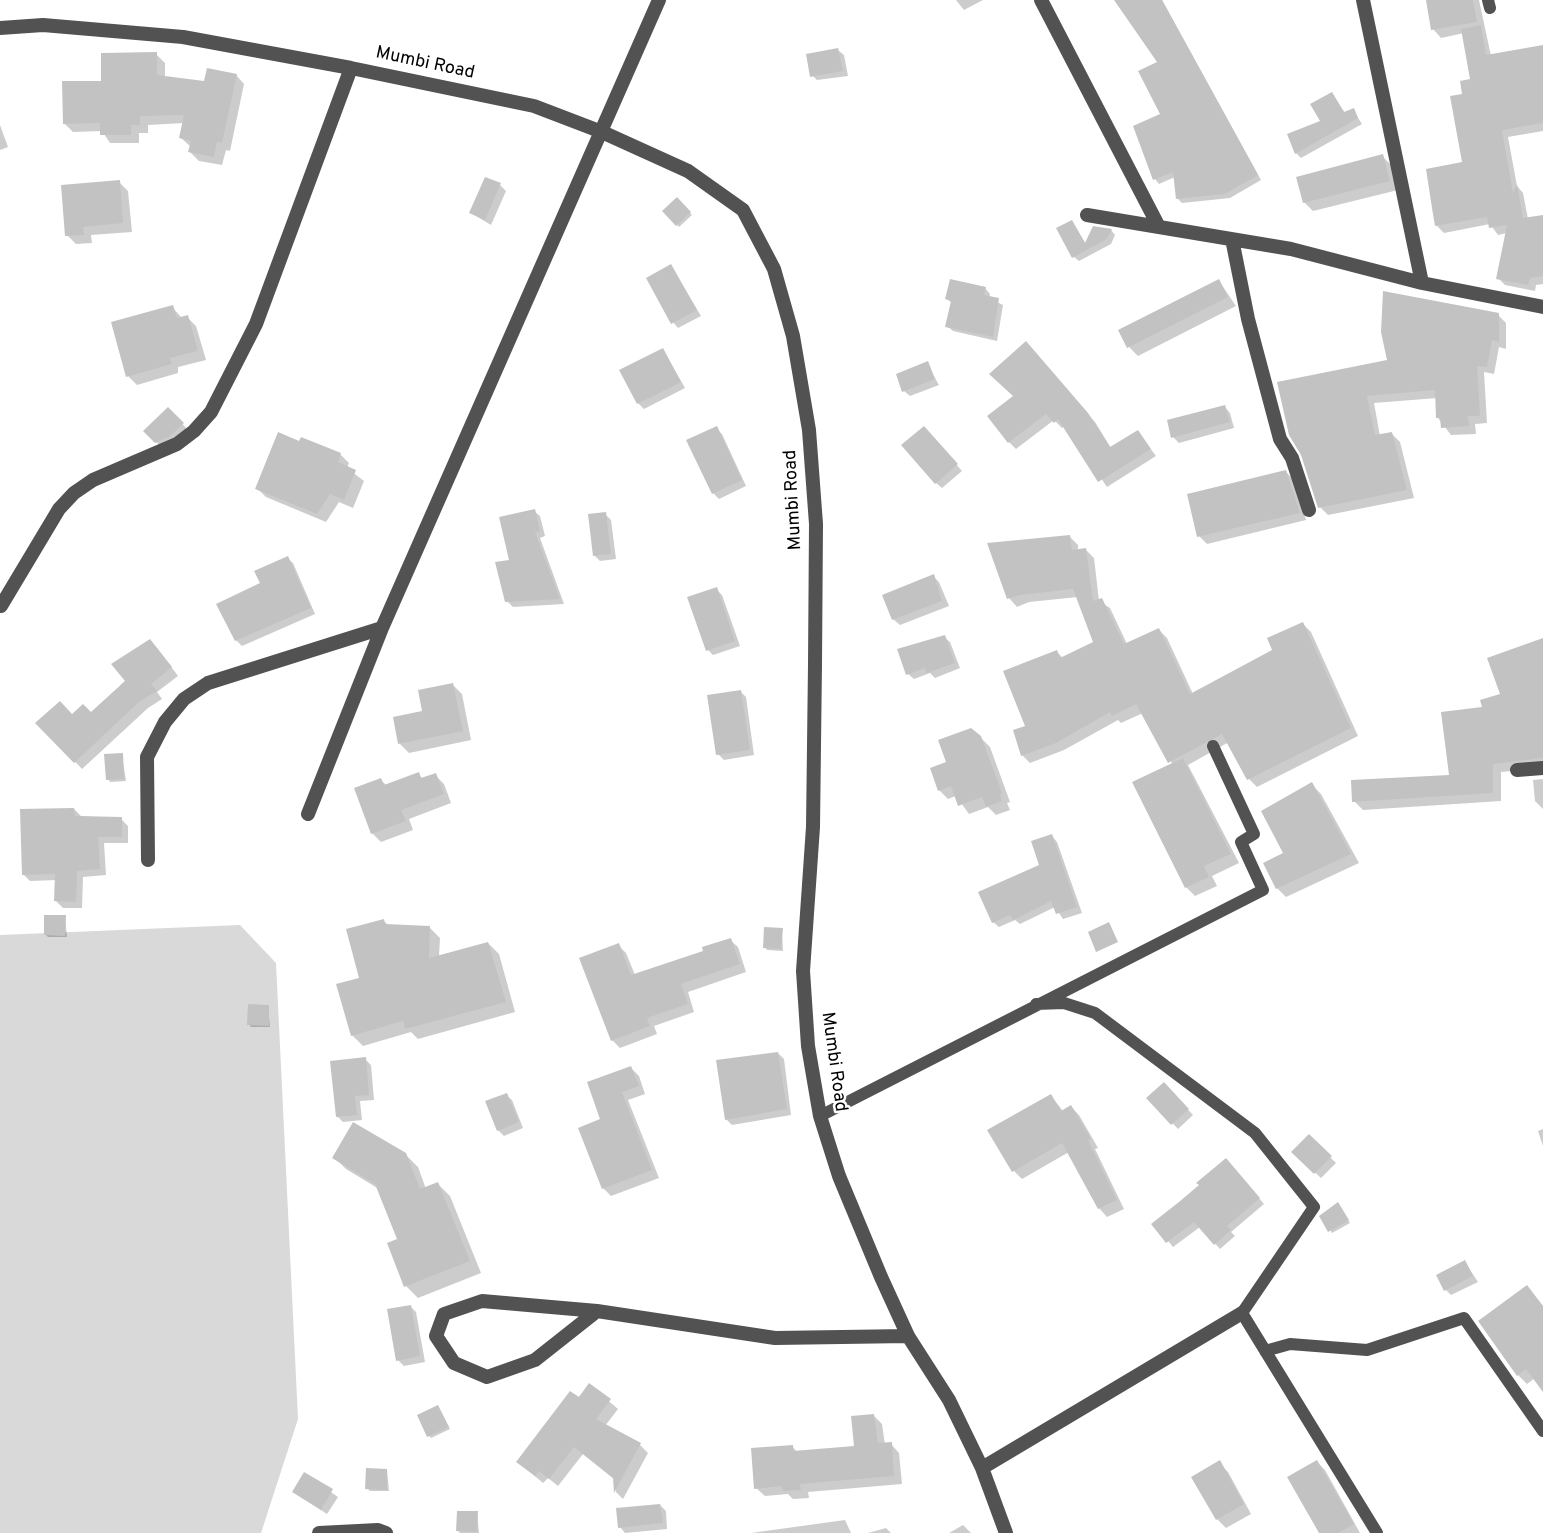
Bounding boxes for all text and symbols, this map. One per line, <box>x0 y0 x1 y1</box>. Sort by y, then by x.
street label: Mumbi Road <box>374 43 476 85</box>
street label: Mumbi Road <box>781 449 807 551</box>
street label: Mumbi Road <box>815 1011 851 1113</box>

